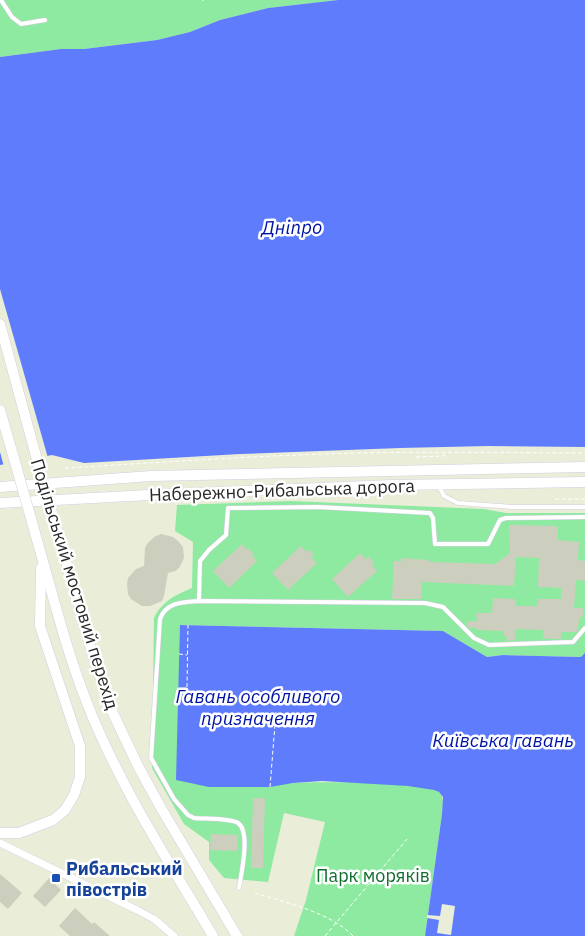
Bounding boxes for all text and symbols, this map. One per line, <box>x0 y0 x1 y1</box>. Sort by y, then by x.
water label: Дніпро <box>259 214 323 240</box>
street label: Подільський мостовий перехід <box>26 456 124 713</box>
street label: Набережно-Рибальська дорога <box>149 474 416 506</box>
water label: Гавань особливого призначення <box>176 684 340 730</box>
water label: Київська гавань <box>432 728 574 752</box>
place label: Рибальський півострів <box>66 857 182 901</box>
park label: Парк моряків <box>316 864 430 887</box>
marker: Рибальський півострів <box>50 872 62 884</box>

